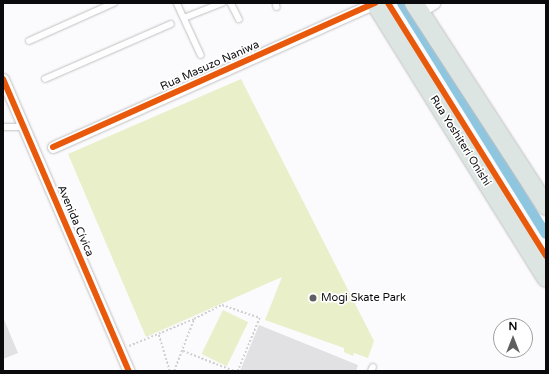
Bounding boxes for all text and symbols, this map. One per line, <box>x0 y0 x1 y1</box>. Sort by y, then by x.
street label: Rua Masuzo Naniwa <box>159 38 261 94</box>
street label: Rua Yoshiteri Onishi <box>427 93 493 189</box>
street label: Avenida Cívica <box>54 183 96 259</box>
place label: Mogi Skate Park <box>321 291 406 305</box>
marker: Mogi Skate Park <box>308 293 318 303</box>
north arrow <box>493 318 533 358</box>
text: N <box>509 320 517 333</box>

